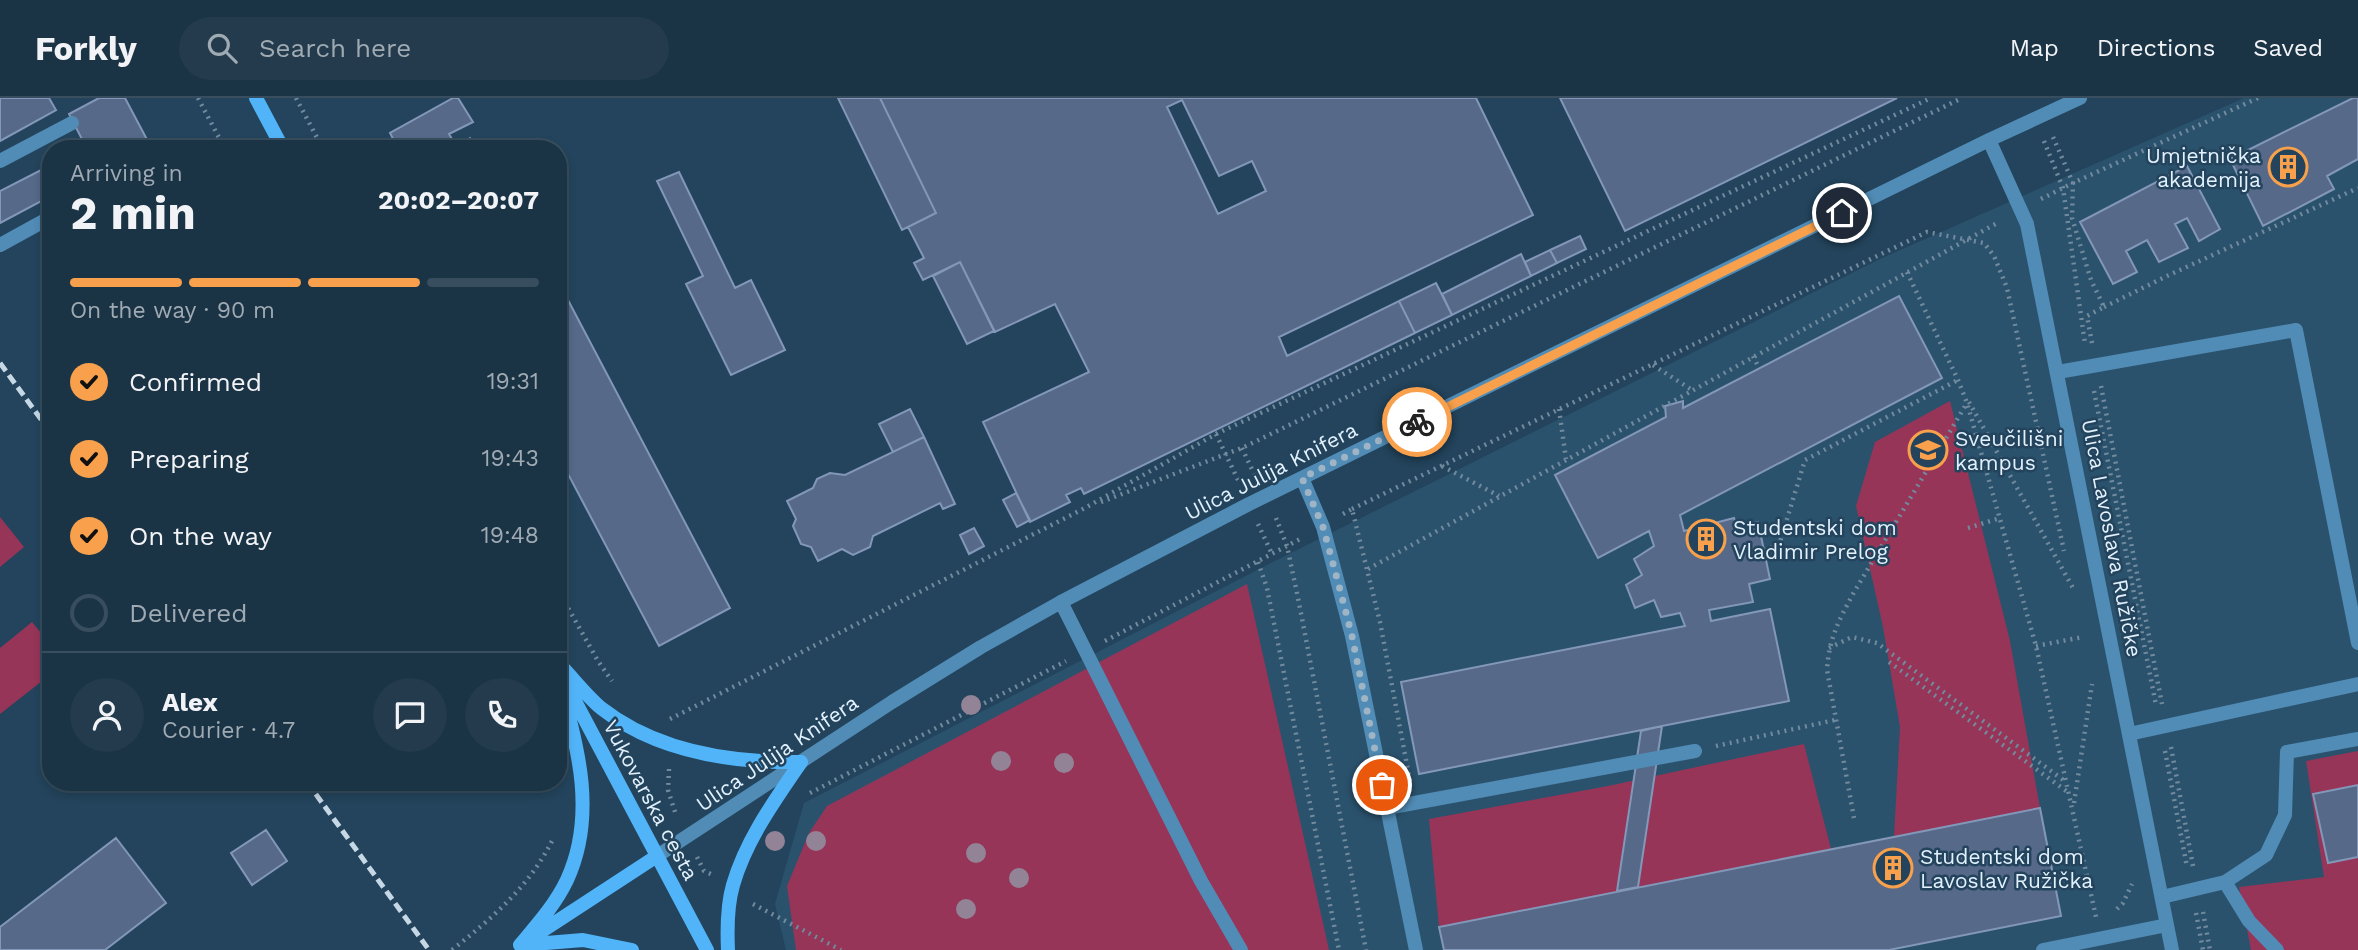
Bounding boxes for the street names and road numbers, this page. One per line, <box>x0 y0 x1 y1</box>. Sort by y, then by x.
street label: Ulica Julija Knifera <box>1181 417 1361 525</box>
street label: Ulica Lavoslava Ružičke <box>2077 417 2147 659</box>
street label: Ulica Julija Knifera <box>691 689 863 816</box>
street label: Vukovarska cesta <box>598 716 704 884</box>

